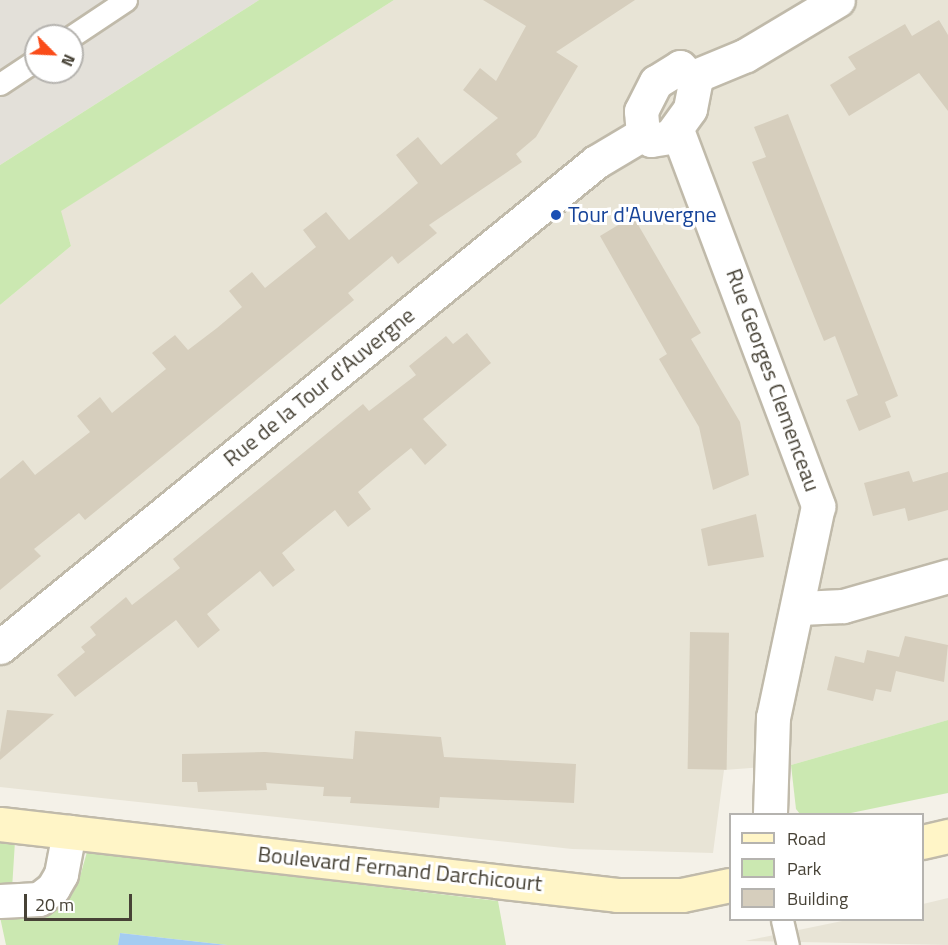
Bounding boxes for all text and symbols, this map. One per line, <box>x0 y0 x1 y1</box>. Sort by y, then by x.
north arrow <box>24 24 84 84</box>
text: N <box>55 51 82 70</box>
place label: Tour d'Auvergne <box>568 202 717 228</box>
marker: Tour d'Auvergne <box>549 208 563 222</box>
street label: Rue Georges Clemenceau <box>720 265 826 495</box>
street label: Rue de la Tour d'Auvergne <box>218 302 420 472</box>
legend <box>729 813 924 921</box>
text: Road <box>787 825 826 852</box>
street label: Boulevard Fernand Darchicourt <box>256 841 544 897</box>
text: Park <box>787 855 821 882</box>
scale bar <box>27 882 135 920</box>
text: Building <box>787 885 848 912</box>
text: 20 m <box>35 891 74 918</box>

